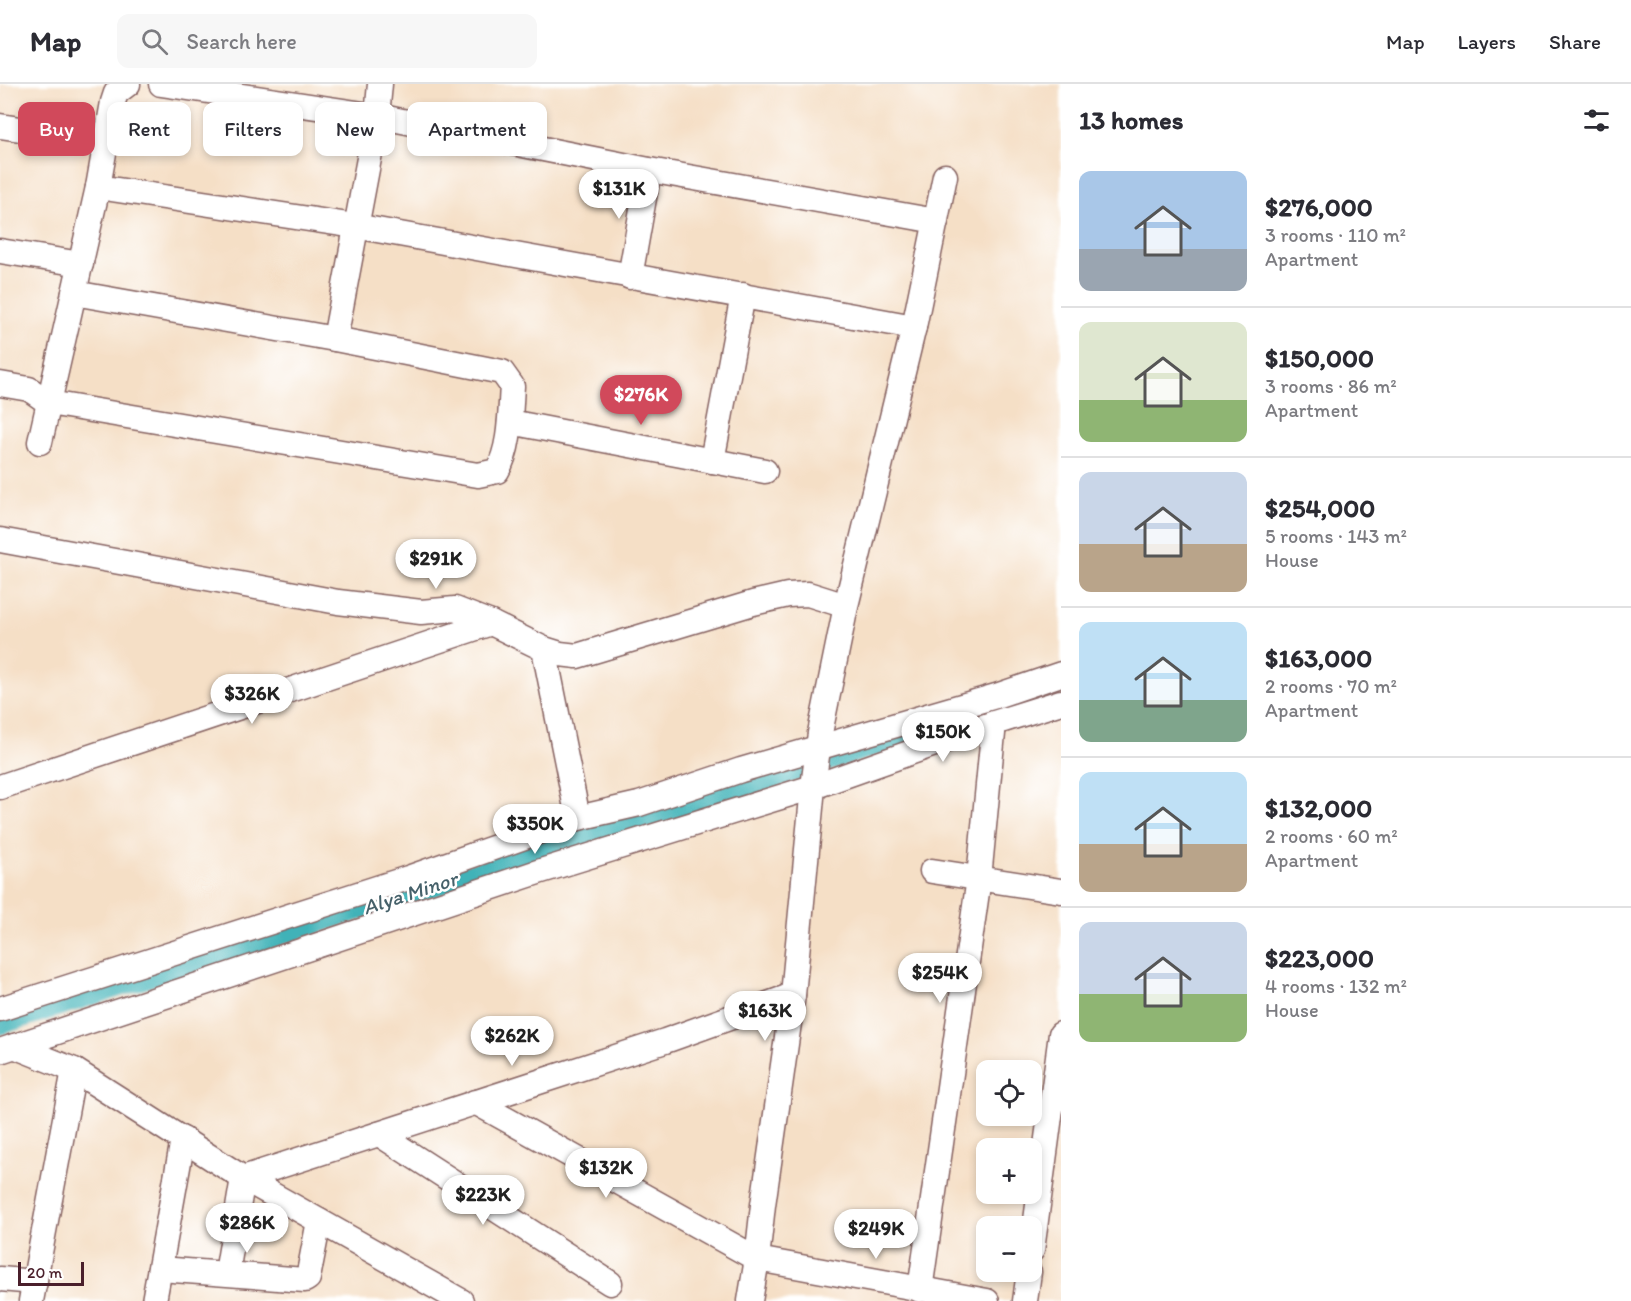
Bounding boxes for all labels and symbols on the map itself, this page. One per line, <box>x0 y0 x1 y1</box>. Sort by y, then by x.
pin: $131K <box>577 169 661 220</box>
pin: $276K <box>599 375 683 426</box>
pin: $291K <box>394 539 478 590</box>
pin: $326K <box>210 674 294 725</box>
pin: $150K <box>901 712 985 763</box>
pin: $350K <box>493 804 577 855</box>
water label: Alya Minor <box>360 865 463 920</box>
pin: $254K <box>898 953 982 1004</box>
pin: $163K <box>723 991 807 1042</box>
pin: $262K <box>470 1016 554 1067</box>
pin: $132K <box>564 1148 648 1199</box>
pin: $223K <box>441 1175 525 1226</box>
pin: $286K <box>205 1203 289 1254</box>
pin: $249K <box>834 1209 918 1260</box>
scale bar <box>18 1259 84 1286</box>

